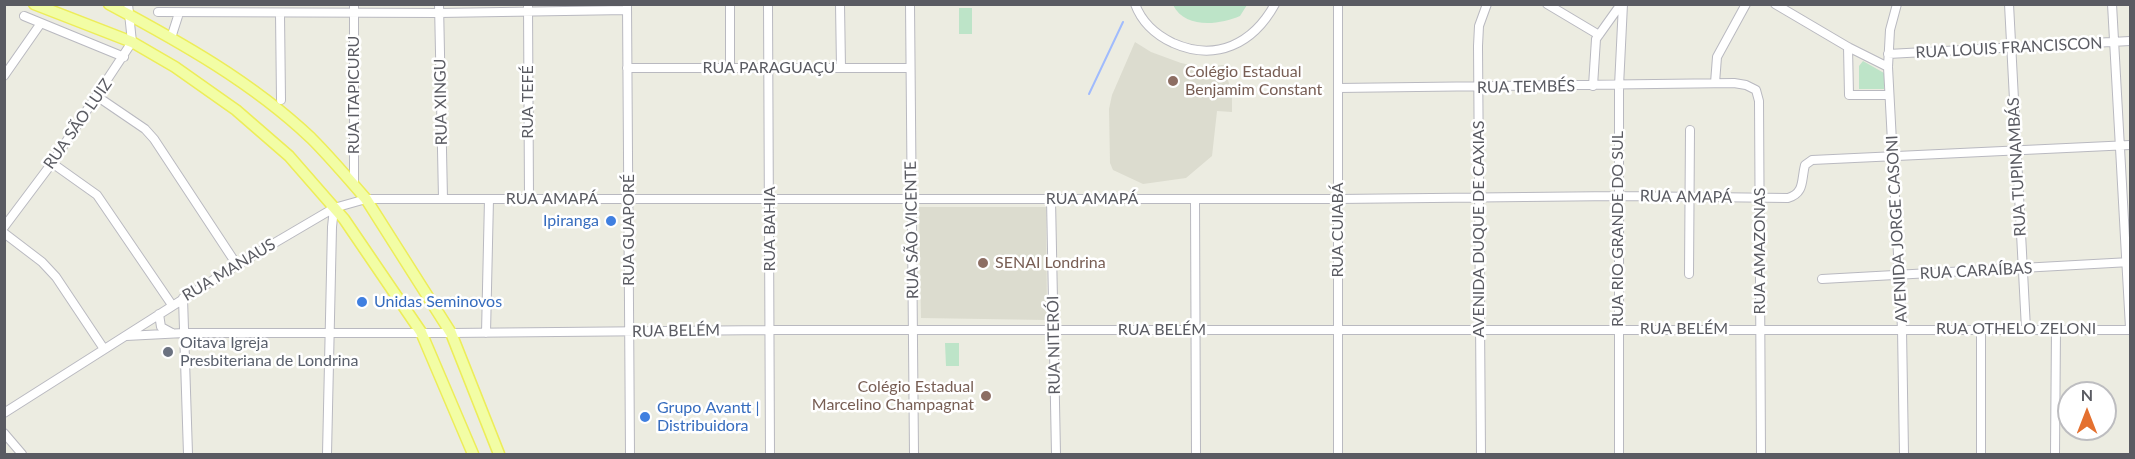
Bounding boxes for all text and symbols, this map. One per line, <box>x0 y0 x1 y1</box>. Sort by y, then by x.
street label: RUA LOUIS FRANCISCON <box>1915 34 2103 62</box>
street label: RUA ITAPICURU <box>344 36 364 154</box>
street label: RUA XINGU <box>431 58 451 146</box>
street label: RUA PARAGUAÇU <box>703 58 835 78</box>
place label: Colégio Estadual Benjamim Constant <box>1185 62 1322 100</box>
street label: RUA TEFÉ <box>518 65 538 139</box>
marker: Colégio Estadual Benjamim Constant <box>1166 74 1180 88</box>
street label: RUA SÃO LUIZ <box>40 75 116 173</box>
street label: RUA TEMBÉS <box>1477 77 1575 97</box>
street label: RUA TUPINAMBÁS <box>2004 97 2030 237</box>
street label: AVENIDA DUQUE DE CAXIAS <box>1469 121 1489 337</box>
street label: RUA RIO GRANDE DO SUL <box>1608 131 1628 327</box>
street label: AVENIDA JORGE CASONI <box>1883 135 1911 323</box>
street label: RUA SÃO VICENTE <box>901 161 923 299</box>
street label: RUA GUAPORÉ <box>619 174 639 286</box>
street label: RUA CUIABÁ <box>1328 182 1348 278</box>
street label: RUA BAHIA <box>760 187 780 271</box>
street label: RUA AMAPÁ <box>1640 187 1732 207</box>
street label: RUA AMAZONAS <box>1750 188 1770 314</box>
street label: RUA AMAPÁ <box>506 189 598 209</box>
street label: RUA AMAPÁ <box>1046 189 1138 209</box>
place label: Ipiranga <box>543 211 599 231</box>
marker: Ipiranga <box>604 214 618 228</box>
street label: RUA MANAUS <box>179 235 279 305</box>
place label: SENAI Londrina <box>995 253 1106 273</box>
marker: SENAI Londrina <box>976 256 990 270</box>
street label: RUA CARAÍBAS <box>1919 258 2033 284</box>
place label: Unidas Seminovos <box>374 292 502 312</box>
marker: Unidas Seminovos <box>355 295 369 309</box>
street label: RUA NITERÓI <box>1044 295 1064 395</box>
street label: RUA BELÉM <box>1640 319 1728 339</box>
street label: RUA OTHELO ZELONI <box>1936 319 2096 339</box>
street label: RUA BELÉM <box>1118 320 1206 340</box>
street label: RUA BELÉM <box>632 321 720 341</box>
place label: Oitava Igreja Presbiteriana de Londrina <box>180 333 359 371</box>
marker: Oitava Igreja Presbiteriana de Londrina <box>161 345 175 359</box>
place label: Colégio Estadual Marcelino Champagnat <box>812 377 974 415</box>
north arrow <box>2057 381 2117 441</box>
text: N <box>2081 385 2093 404</box>
marker: Colégio Estadual Marcelino Champagnat <box>979 389 993 403</box>
place label: Grupo Avantt | Distribuidora <box>657 398 760 436</box>
marker: Grupo Avantt | Distribuidora <box>638 410 652 424</box>

